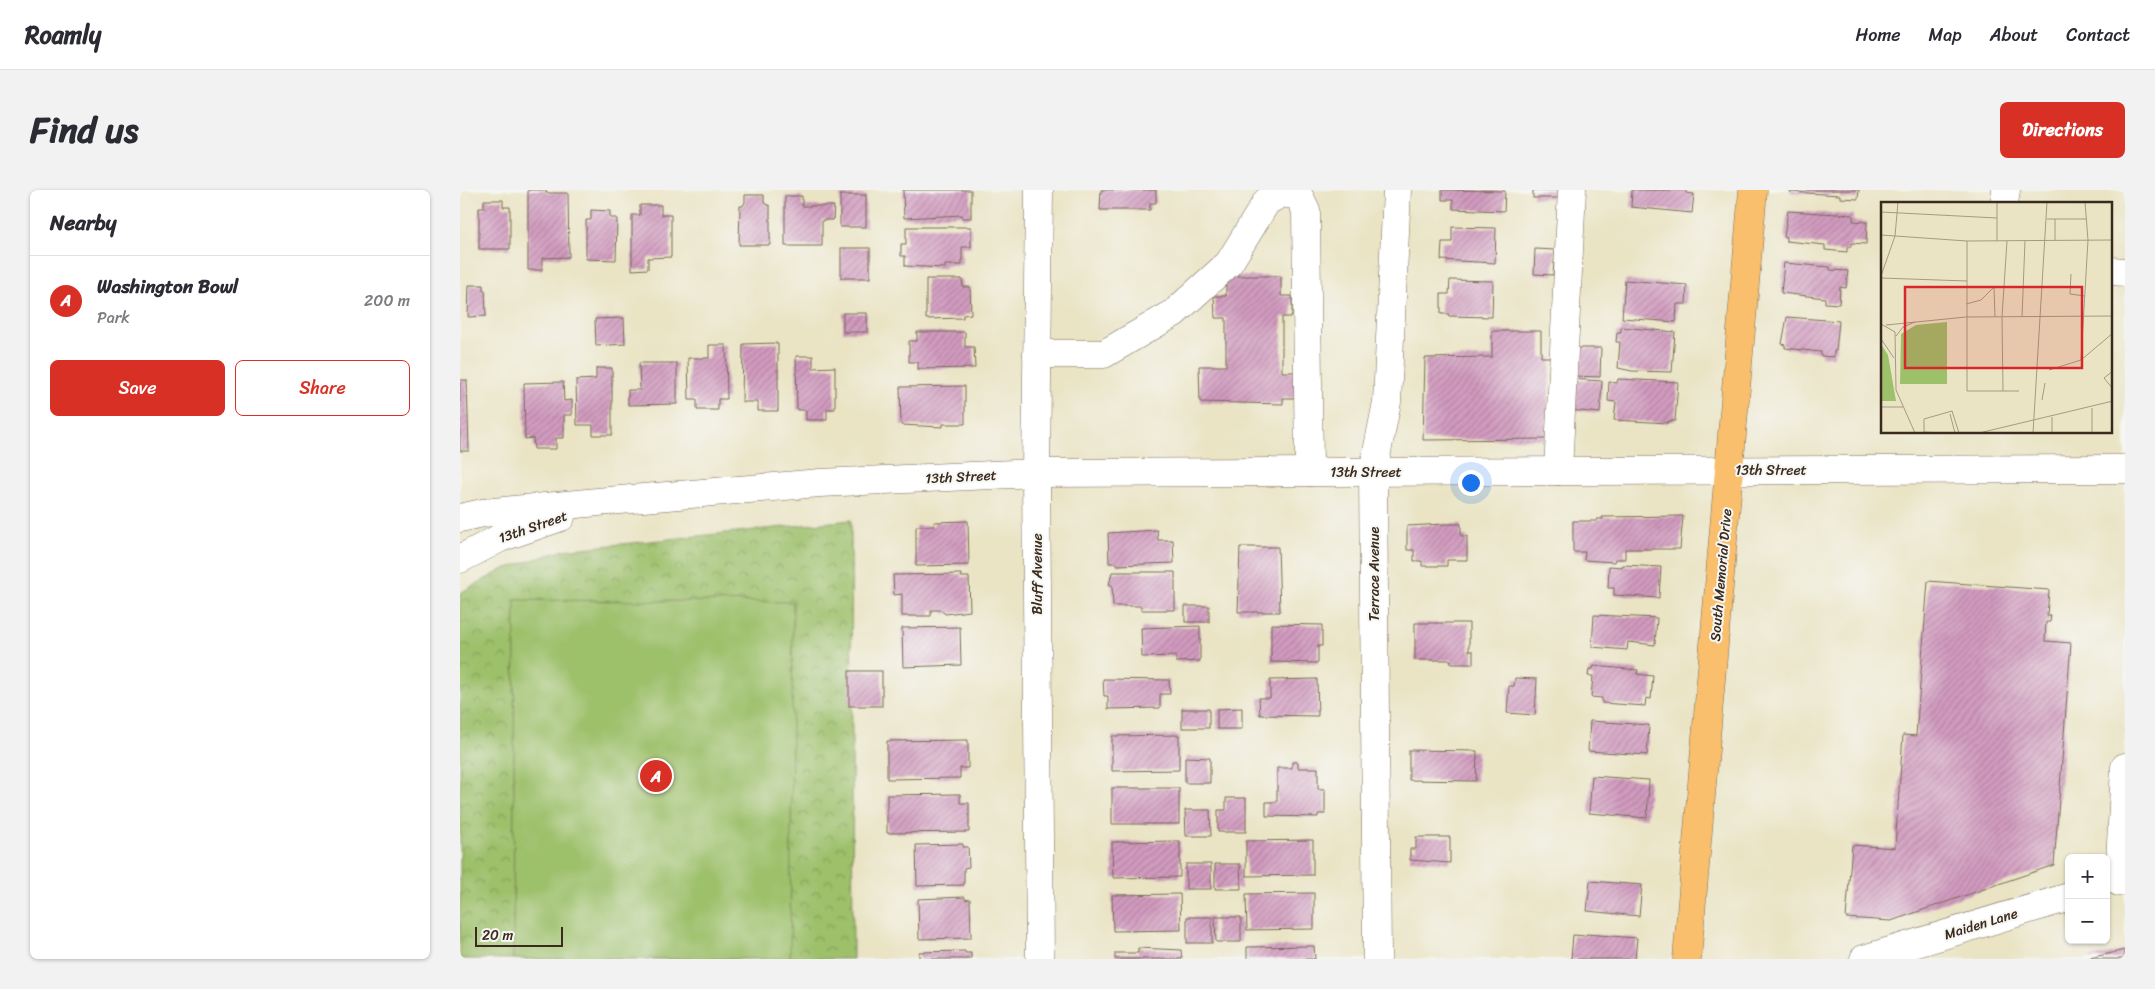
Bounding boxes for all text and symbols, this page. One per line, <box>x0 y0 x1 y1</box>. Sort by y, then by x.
text: Roamly <box>25 14 101 56</box>
text: Home <box>1856 19 1901 51</box>
text: Map <box>1929 19 1962 51</box>
text: About <box>1990 19 2038 51</box>
text: Contact <box>2066 19 2130 51</box>
text: Find us <box>30 99 138 161</box>
button: Directions <box>2000 102 2125 158</box>
inset map <box>1881 202 2112 434</box>
text: Nearby <box>50 204 116 242</box>
text: Washington Bowl <box>97 270 238 303</box>
text: A <box>61 286 71 315</box>
text: 200 m <box>364 286 410 315</box>
text: Park <box>97 303 130 332</box>
button: Save <box>50 360 225 416</box>
button: Share <box>235 360 410 416</box>
street label: 13th Street <box>1735 458 1807 483</box>
street label: 13th Street <box>1330 460 1402 485</box>
street label: 13th Street <box>925 463 997 491</box>
your location <box>1458 470 1484 496</box>
street label: 13th Street <box>495 504 571 550</box>
street label: South Memorial Drive <box>1703 508 1739 642</box>
street label: Terrace Avenue <box>1362 527 1387 621</box>
street label: Bluff Avenue <box>1025 533 1050 615</box>
pin: A <box>640 757 672 795</box>
map controls <box>2065 854 2110 944</box>
button: + <box>2065 854 2110 899</box>
button: − <box>2065 899 2110 944</box>
street label: Maiden Lane <box>1941 901 2021 947</box>
text: 20 m <box>482 923 513 948</box>
scale bar <box>475 924 562 947</box>

